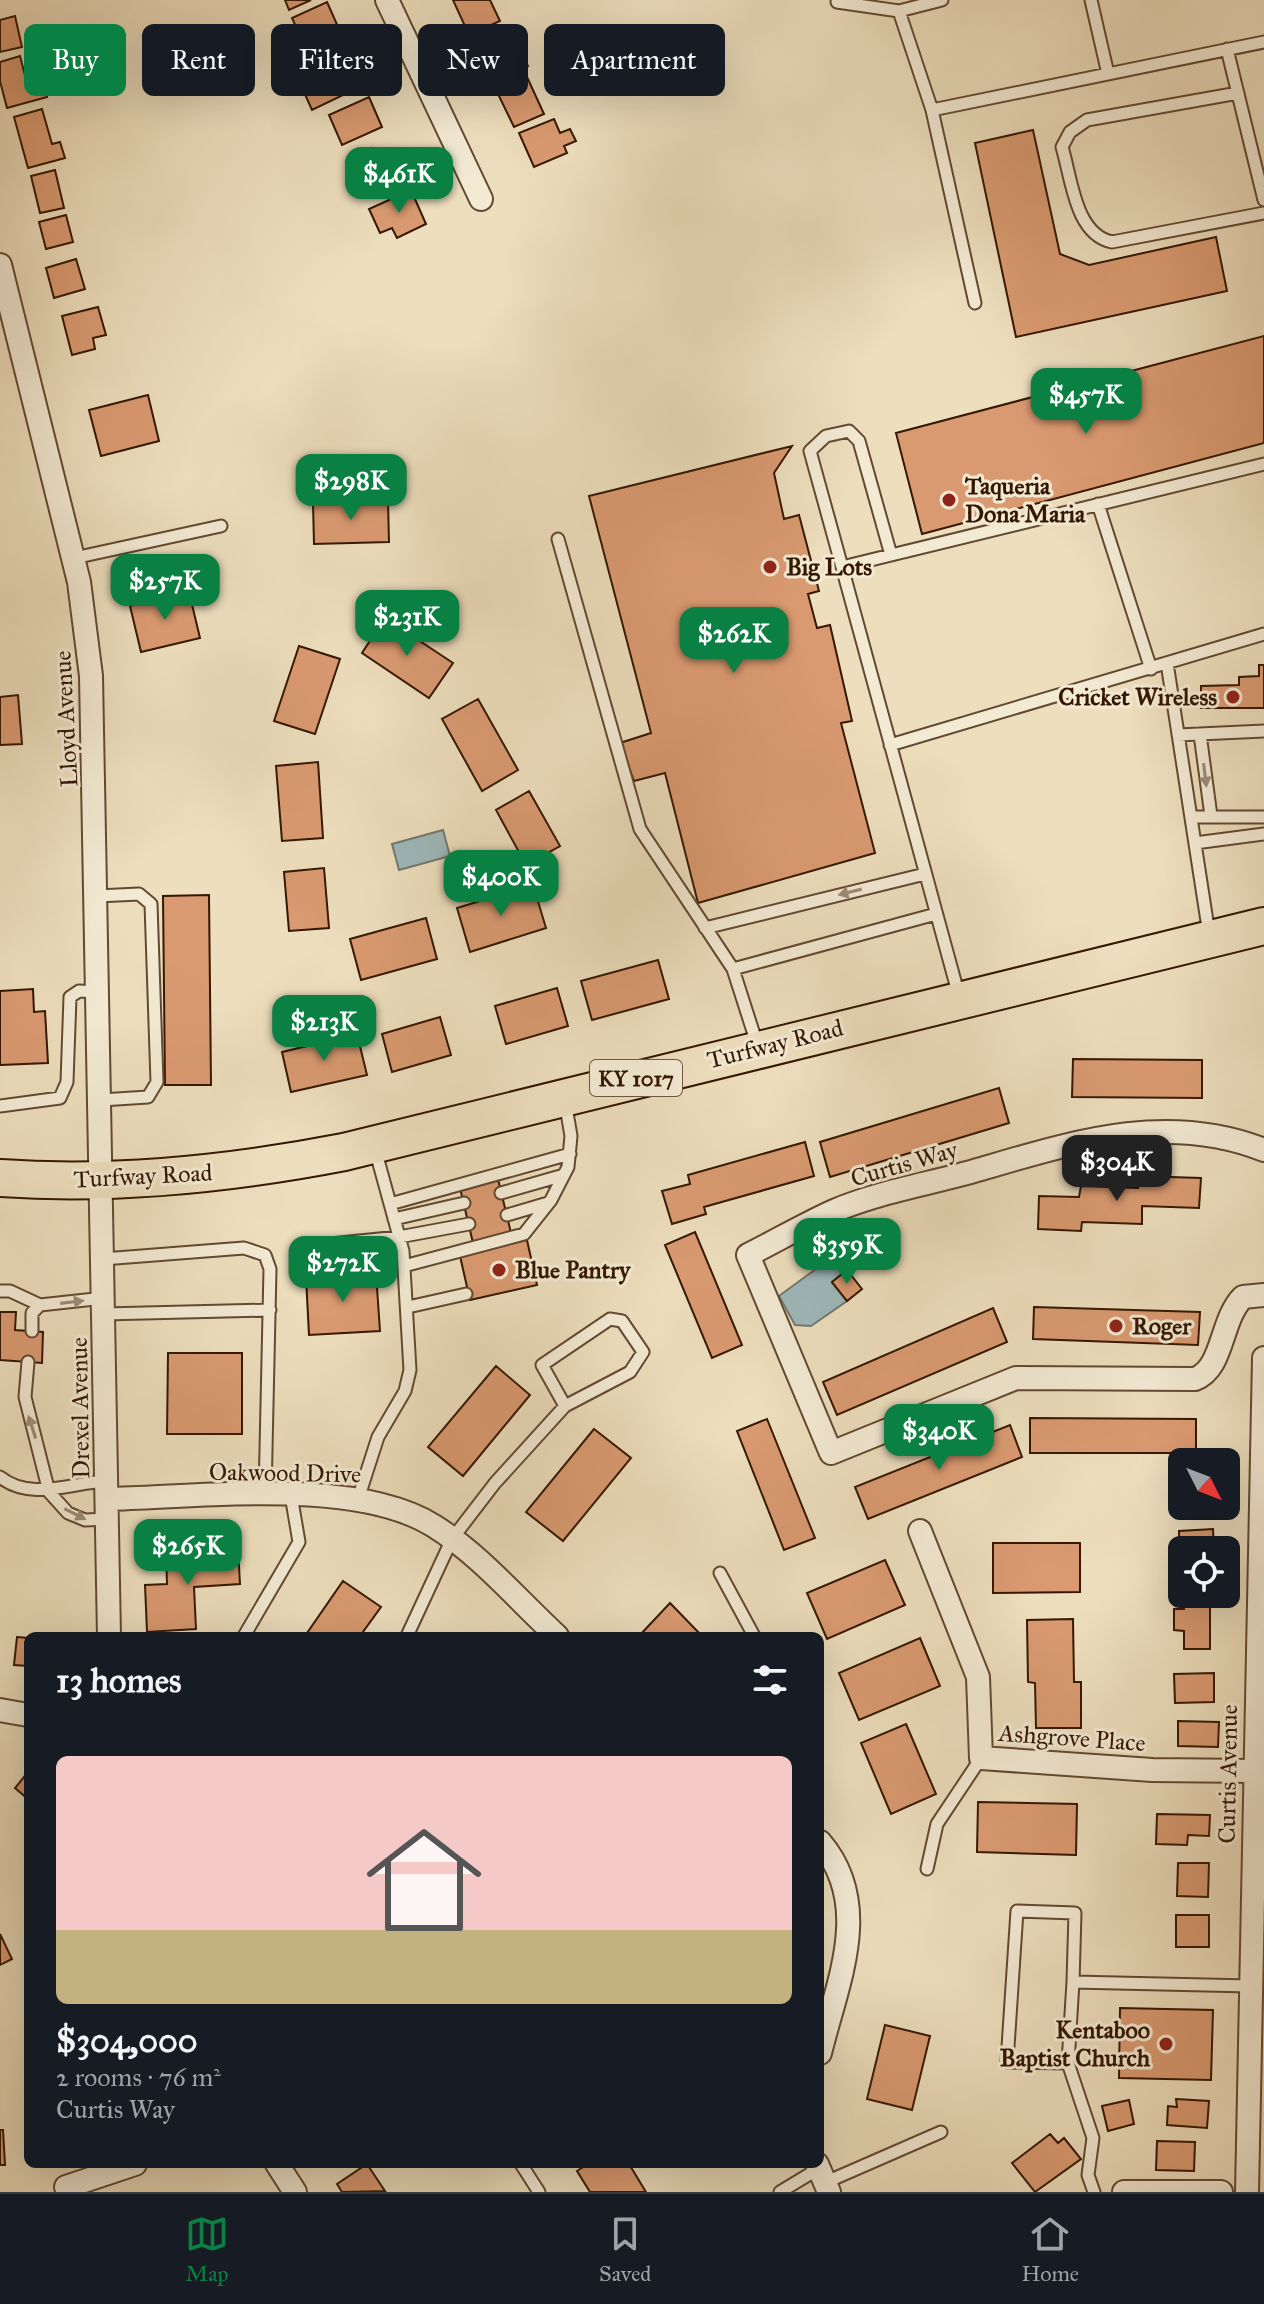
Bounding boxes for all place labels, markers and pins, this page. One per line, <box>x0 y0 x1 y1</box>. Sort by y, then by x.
pin: $461K <box>343 147 455 215</box>
pin: $457K <box>1030 368 1142 436</box>
pin: $298K <box>295 454 407 522</box>
place label: Taqueria Dona Maria <box>964 471 1086 529</box>
marker: Taqueria Dona Maria <box>940 491 958 509</box>
place label: Big Lots <box>786 552 872 582</box>
pin: $257K <box>109 554 221 622</box>
marker: Big Lots <box>761 558 779 576</box>
pin: $231K <box>351 590 463 658</box>
pin: $262K <box>678 607 790 675</box>
place label: Cricket Wireless <box>1058 682 1217 712</box>
marker: Cricket Wireless <box>1224 688 1242 706</box>
pin: $400K <box>445 850 557 918</box>
pin: $213K <box>268 995 380 1063</box>
pin: $304K <box>1061 1135 1173 1203</box>
pin: $359K <box>791 1218 903 1286</box>
pin: $272K <box>287 1236 399 1304</box>
place label: Blue Pantry <box>515 1255 632 1285</box>
marker: Blue Pantry <box>490 1261 508 1279</box>
place label: Roger <box>1132 1311 1192 1341</box>
marker: Roger <box>1107 1317 1125 1335</box>
pin: $340K <box>883 1404 995 1472</box>
pin: $265K <box>132 1519 244 1587</box>
place label: Kentaboo Baptist Church <box>1000 2015 1151 2073</box>
marker: Kentaboo Baptist Church <box>1157 2035 1175 2053</box>

